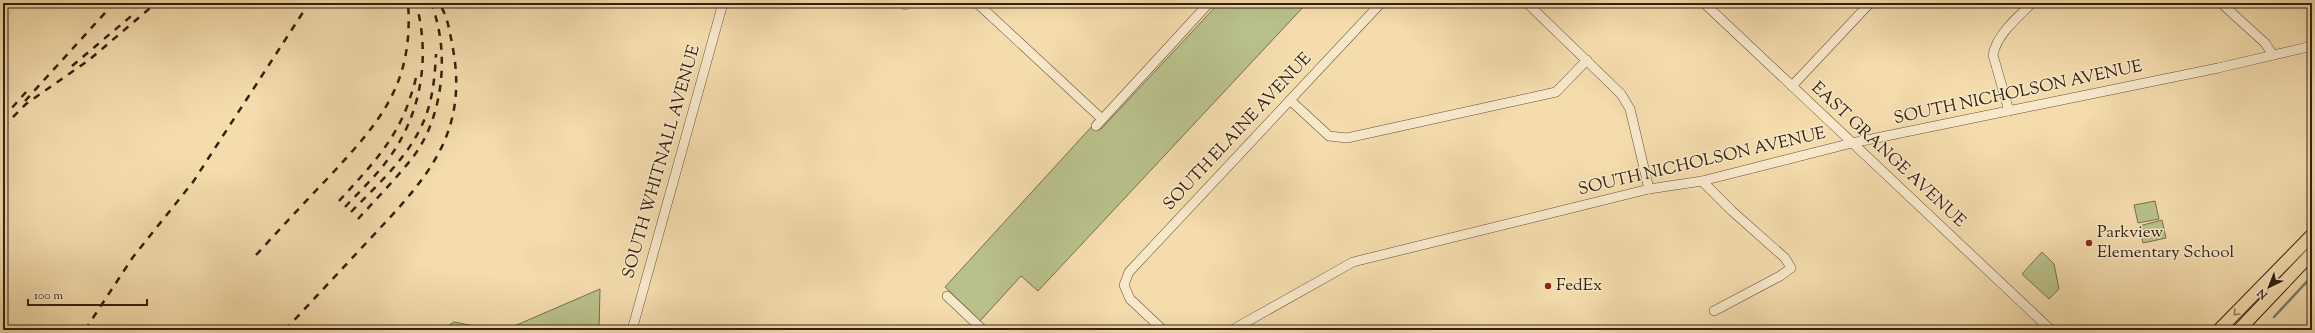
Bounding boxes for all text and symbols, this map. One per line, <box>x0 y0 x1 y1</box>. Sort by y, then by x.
street label: SOUTH WHITNALL AVENUE <box>617 43 707 281</box>
street label: SOUTH ELAINE AVENUE <box>1158 48 1318 216</box>
street label: SOUTH NICHOLSON AVENUE <box>1892 55 2144 131</box>
street label: EAST GRANGE AVENUE <box>1805 77 1971 233</box>
street label: SOUTH NICHOLSON AVENUE <box>1576 122 1828 202</box>
place label: Parkview Elementary School <box>2097 221 2234 265</box>
marker: Parkview Elementary School <box>2084 238 2094 248</box>
north arrow <box>2249 267 2289 307</box>
place label: FedEx <box>1556 274 1602 298</box>
scale bar <box>28 281 147 307</box>
marker: FedEx <box>1543 281 1553 291</box>
text: N <box>2254 285 2272 303</box>
text: 100 m <box>34 287 63 305</box>
one-way arrow <box>2233 308 2241 316</box>

